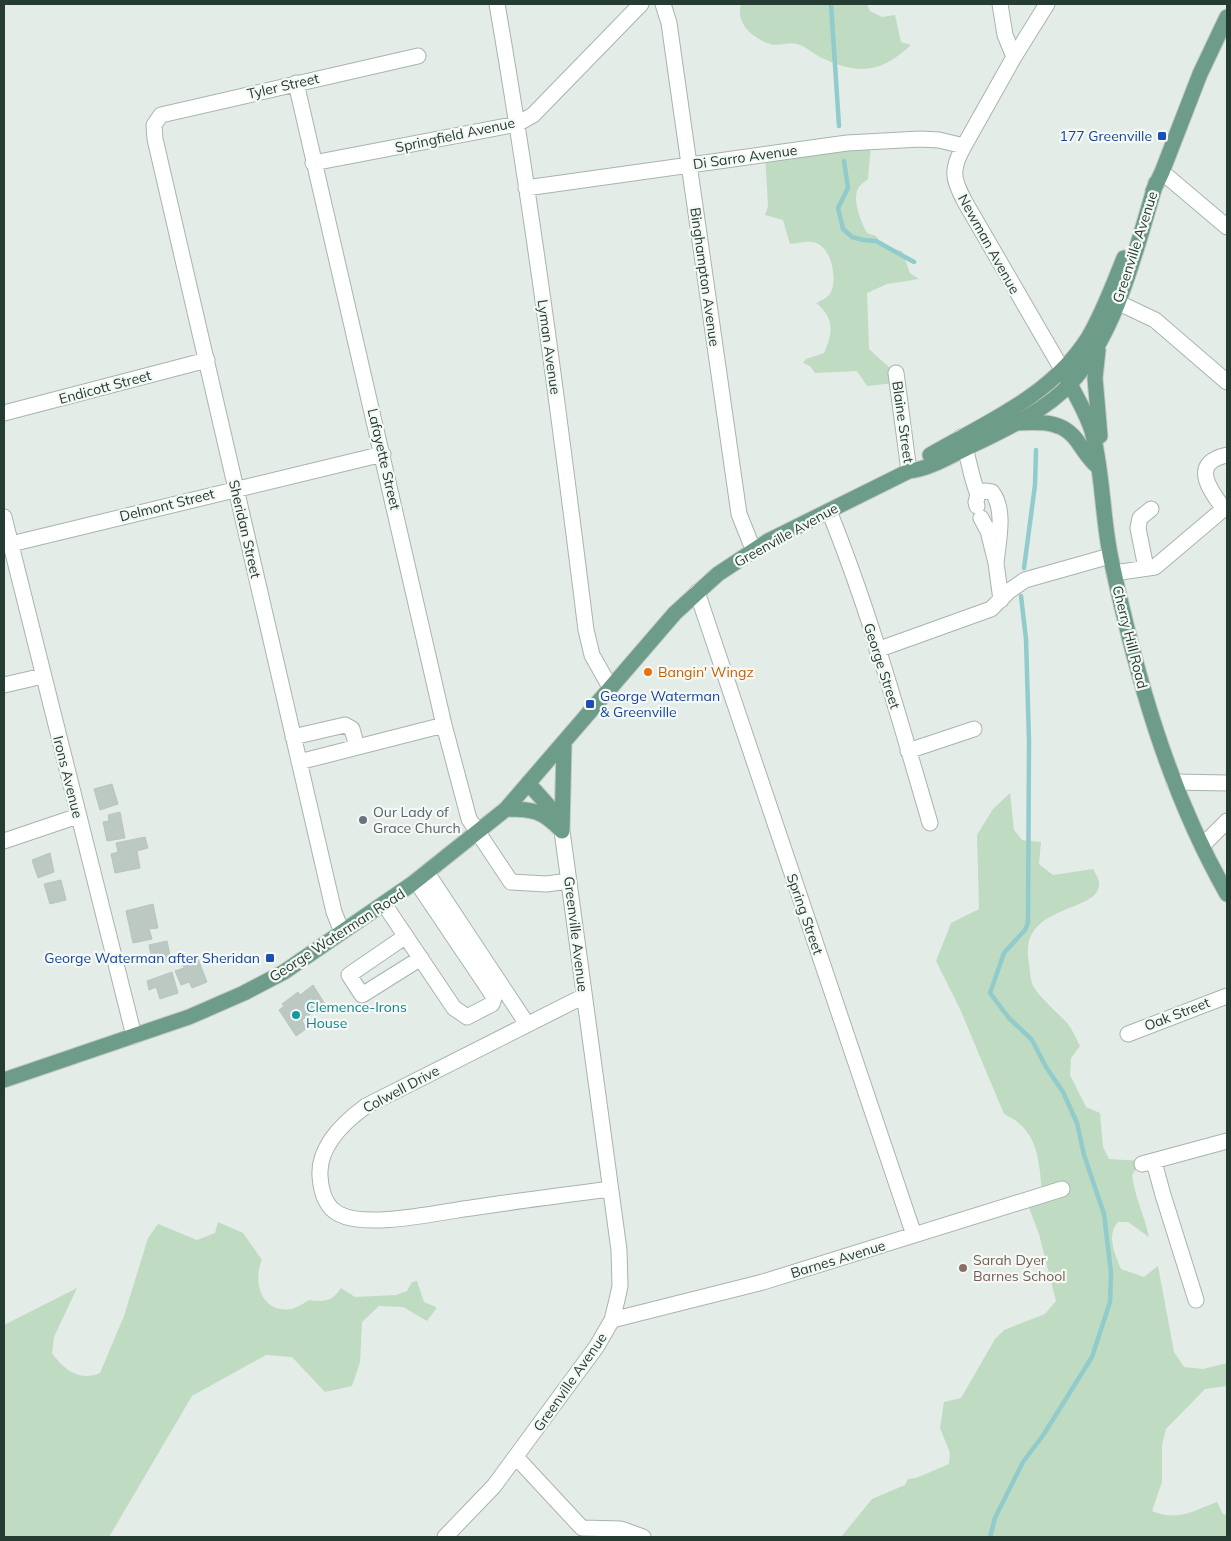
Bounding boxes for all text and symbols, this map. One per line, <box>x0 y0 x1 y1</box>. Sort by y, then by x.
street label: Tyler Street <box>245 69 321 103</box>
street label: Springfield Avenue <box>393 114 517 156</box>
place label: 177 Greenville <box>1060 127 1152 145</box>
marker: 177 Greenville <box>1156 130 1168 142</box>
street label: Di Sarro Avenue <box>692 141 798 173</box>
street label: Greenville Avenue <box>1109 189 1161 305</box>
street label: Newman Avenue <box>954 191 1024 297</box>
street label: Binghampton Avenue <box>686 206 724 348</box>
street label: Lyman Avenue <box>533 298 565 396</box>
street label: Endicott Street <box>57 366 153 408</box>
street label: Blaine Street <box>888 380 918 464</box>
street label: Lafayette Street <box>364 407 404 512</box>
street label: Sheridan Street <box>225 478 265 580</box>
street label: Delmont Street <box>118 484 216 525</box>
street label: Greenville Avenue <box>731 499 841 571</box>
street label: Cherry Hill Road <box>1108 584 1152 690</box>
street label: George Street <box>860 621 904 711</box>
place label: Bangin' Wingz <box>658 663 754 681</box>
marker: Bangin' Wingz <box>642 666 654 678</box>
place label: George Waterman & Greenville <box>600 687 720 721</box>
marker: George Waterman & Greenville <box>584 698 596 710</box>
street label: Irons Avenue <box>49 734 87 820</box>
place label: Our Lady of Grace Church <box>373 803 461 837</box>
marker: Our Lady of Grace Church <box>357 814 369 826</box>
street label: Spring Street <box>783 871 827 957</box>
street label: Greenville Avenue <box>560 875 592 993</box>
street label: George Waterman Road <box>266 884 408 986</box>
place label: George Waterman after Sheridan <box>44 949 260 967</box>
marker: George Waterman after Sheridan <box>264 952 276 964</box>
street label: Oak Street <box>1142 993 1212 1035</box>
place label: Clemence-Irons House <box>306 998 407 1032</box>
marker: Clemence-Irons House <box>290 1009 302 1021</box>
street label: Colwell Drive <box>360 1061 442 1117</box>
street label: Barnes Avenue <box>788 1236 888 1282</box>
place label: Sarah Dyer Barnes School <box>973 1251 1066 1285</box>
marker: Sarah Dyer Barnes School <box>957 1262 969 1274</box>
street label: Greenville Avenue <box>529 1329 611 1435</box>

